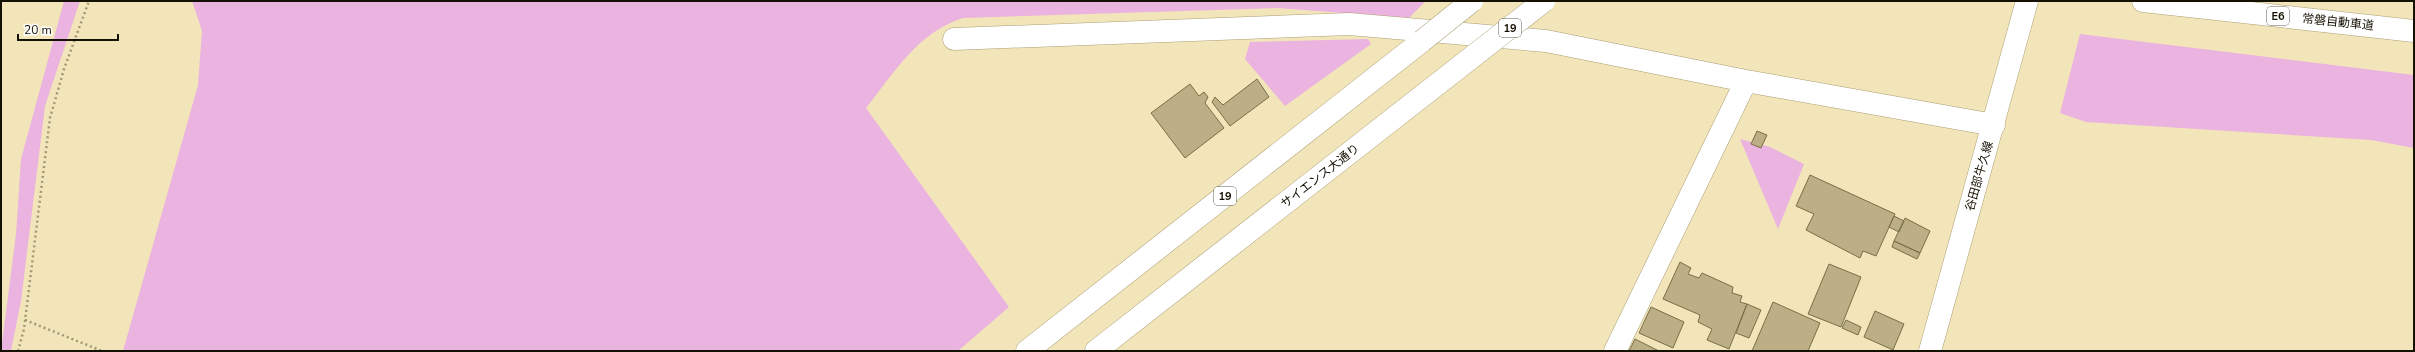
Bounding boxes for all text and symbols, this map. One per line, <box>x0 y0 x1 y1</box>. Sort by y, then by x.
road number: E6 <box>2267 7 2289 25</box>
street label: 常磐自動車道 <box>2301 10 2375 34</box>
scale bar <box>18 16 118 42</box>
road number: 19 <box>1499 19 1521 37</box>
text: 20 m <box>24 22 52 38</box>
street label: 谷田部牛久線 <box>1961 139 1997 213</box>
street label: サイエンス大通り <box>1277 140 1363 212</box>
road number: 19 <box>1214 187 1236 205</box>

